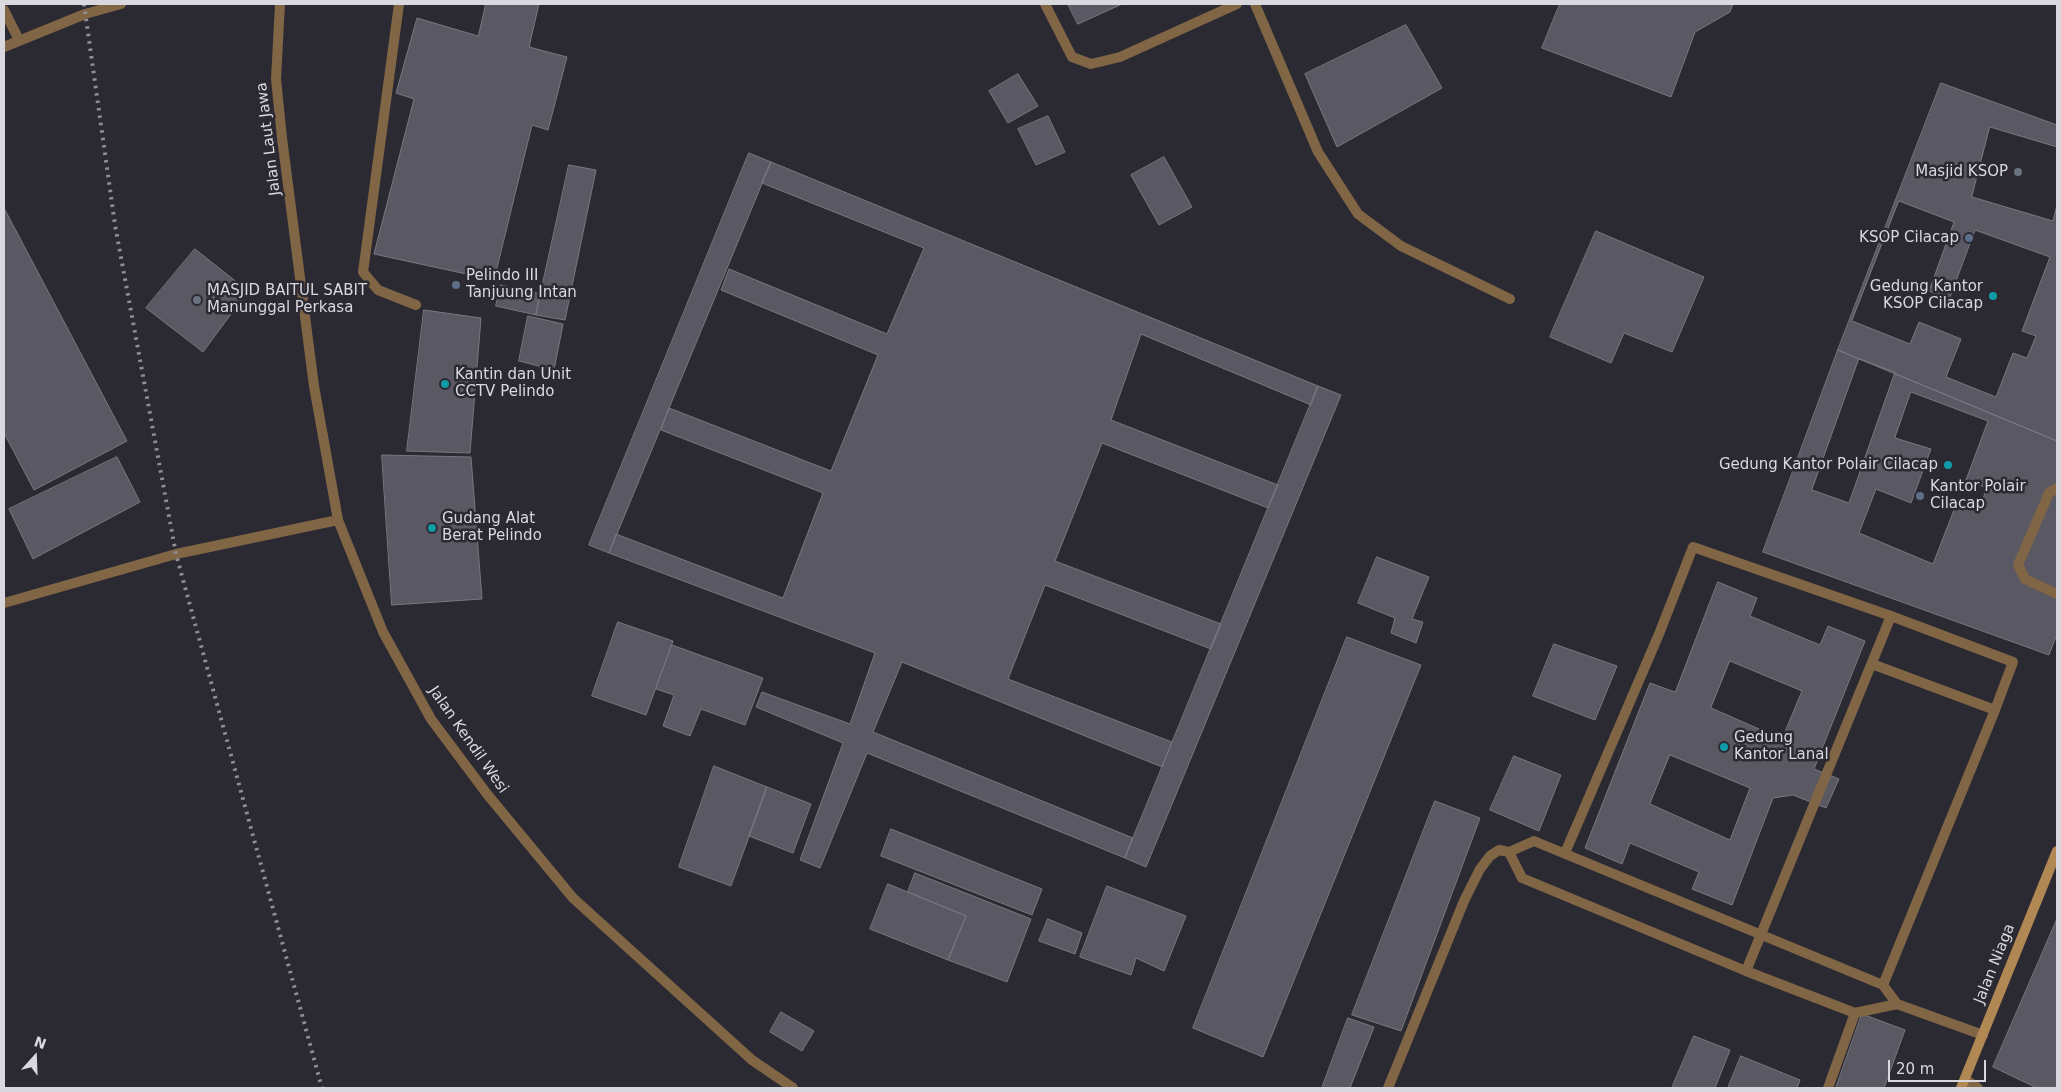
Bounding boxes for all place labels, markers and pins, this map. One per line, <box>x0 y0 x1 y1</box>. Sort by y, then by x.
place label: Masjid KSOP <box>1915 163 2008 181</box>
marker: Masjid KSOP <box>2012 166 2024 178</box>
place label: KSOP Cilacap <box>1859 229 1959 247</box>
marker: KSOP Cilacap <box>1963 232 1975 244</box>
place label: Pelindo III Tanjuung Intan <box>466 267 577 302</box>
place label: Gedung Kantor KSOP Cilacap <box>1870 278 1983 313</box>
marker: Pelindo III Tanjuung Intan <box>450 279 462 291</box>
place label: MASJID BAITUL SABIT Manunggal Perkasa <box>207 282 367 317</box>
marker: Gedung Kantor KSOP Cilacap <box>1987 290 1999 302</box>
marker: MASJID BAITUL SABIT Manunggal Perkasa <box>191 294 203 306</box>
place label: Kantin dan Unit CCTV Pelindo <box>455 366 571 401</box>
marker: Kantin dan Unit CCTV Pelindo <box>439 378 451 390</box>
place label: Gedung Kantor Polair Cilacap <box>1719 456 1938 474</box>
marker: Gedung Kantor Polair Cilacap <box>1942 459 1954 471</box>
place label: Kantor Polair Cilacap <box>1930 478 2026 513</box>
marker: Kantor Polair Cilacap <box>1914 490 1926 502</box>
place label: Gudang Alat Berat Pelindo <box>442 510 542 545</box>
marker: Gudang Alat Berat Pelindo <box>426 522 438 534</box>
place label: Gedung Kantor Lanal <box>1734 729 1829 764</box>
marker: Gedung Kantor Lanal <box>1718 741 1730 753</box>

